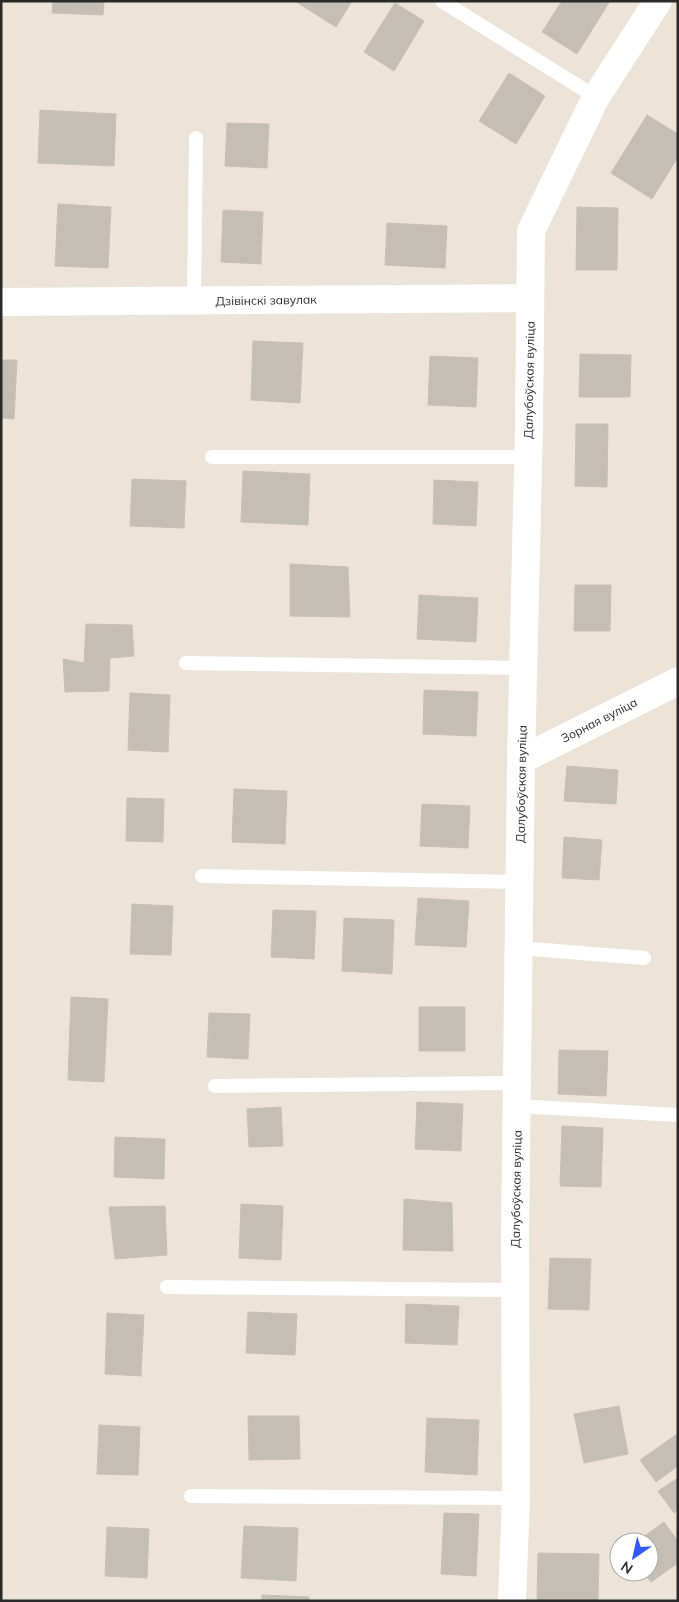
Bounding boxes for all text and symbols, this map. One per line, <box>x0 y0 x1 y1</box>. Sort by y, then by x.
street label: Дзівінскі завулак <box>215 292 317 308</box>
street label: Далубоўская вуліца <box>520 321 538 439</box>
street label: Зорная вуліца <box>558 694 640 746</box>
street label: Далубоўская вуліца <box>512 725 530 843</box>
street label: Далубоўская вуліца <box>507 1130 525 1248</box>
north arrow <box>609 1532 659 1582</box>
text: N <box>617 1557 636 1578</box>

